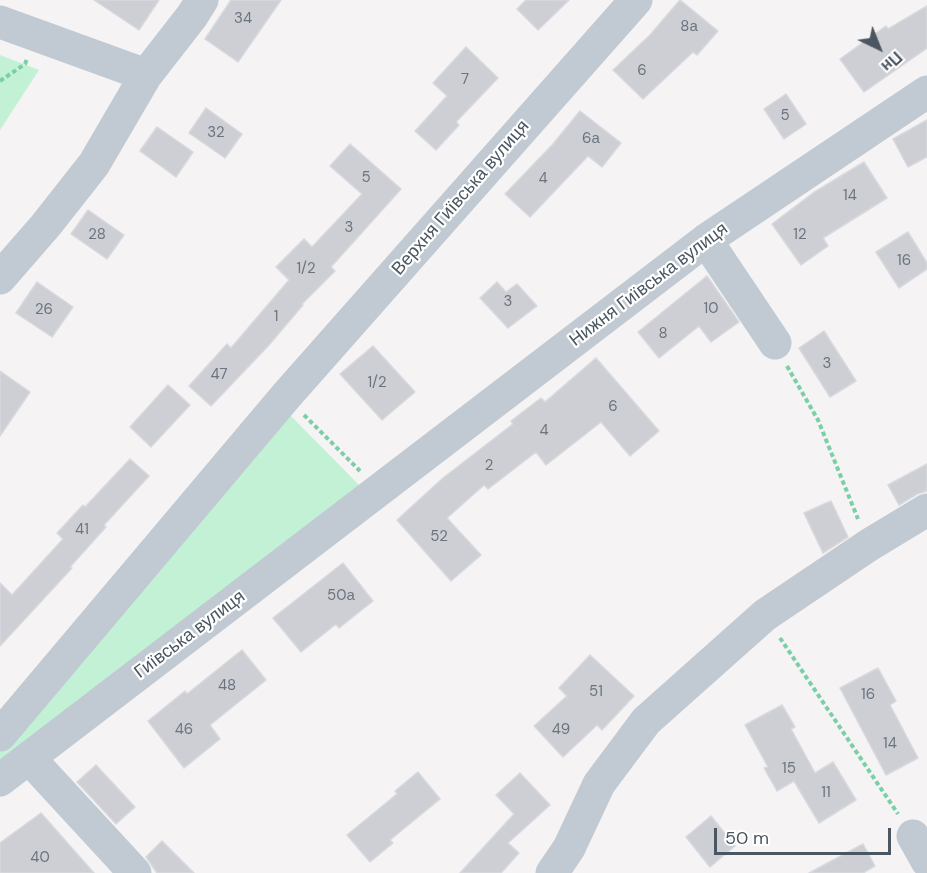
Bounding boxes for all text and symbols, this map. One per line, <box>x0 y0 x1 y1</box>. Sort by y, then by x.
house number: 34 <box>234 10 252 28</box>
house number: 8а <box>680 18 698 36</box>
north arrow <box>849 18 909 78</box>
text: Пн <box>877 47 907 76</box>
house number: 6 <box>637 62 647 80</box>
house number: 7 <box>461 71 469 89</box>
house number: 5 <box>780 107 790 125</box>
street label: Верхня Гиївська вулиця <box>388 116 534 280</box>
house number: 32 <box>207 124 225 142</box>
house number: 6а <box>582 130 600 148</box>
house number: 5 <box>361 169 371 187</box>
house number: 4 <box>538 170 548 188</box>
house number: 14 <box>843 187 857 205</box>
street label: Нижня Гиївська вулиця <box>566 218 732 352</box>
house number: 3 <box>345 219 353 237</box>
house number: 28 <box>88 226 106 244</box>
house number: 12 <box>793 226 807 244</box>
house number: 16 <box>897 252 911 270</box>
house number: 1/2 <box>296 260 316 278</box>
house number: 3 <box>504 293 512 311</box>
house number: 10 <box>704 300 718 318</box>
house number: 26 <box>35 301 53 319</box>
house number: 1 <box>274 308 278 326</box>
house number: 8 <box>658 325 668 343</box>
house number: 3 <box>823 355 831 373</box>
house number: 47 <box>210 366 228 384</box>
house number: 1/2 <box>367 374 387 392</box>
house number: 6 <box>608 398 618 416</box>
house number: 4 <box>539 422 549 440</box>
house number: 2 <box>485 457 493 475</box>
house number: 41 <box>75 521 89 539</box>
house number: 52 <box>430 528 448 546</box>
street label: Гиївська вулиця <box>130 586 250 684</box>
house number: 50а <box>327 587 355 605</box>
house number: 48 <box>218 677 236 695</box>
house number: 51 <box>589 683 603 701</box>
house number: 16 <box>861 686 875 704</box>
house number: 46 <box>175 721 193 739</box>
house number: 49 <box>552 721 570 739</box>
house number: 14 <box>883 735 897 753</box>
house number: 15 <box>782 760 796 778</box>
house number: 11 <box>821 784 831 802</box>
scale bar <box>717 816 894 854</box>
text: 50 m <box>725 826 769 850</box>
house number: 40 <box>30 849 50 867</box>

